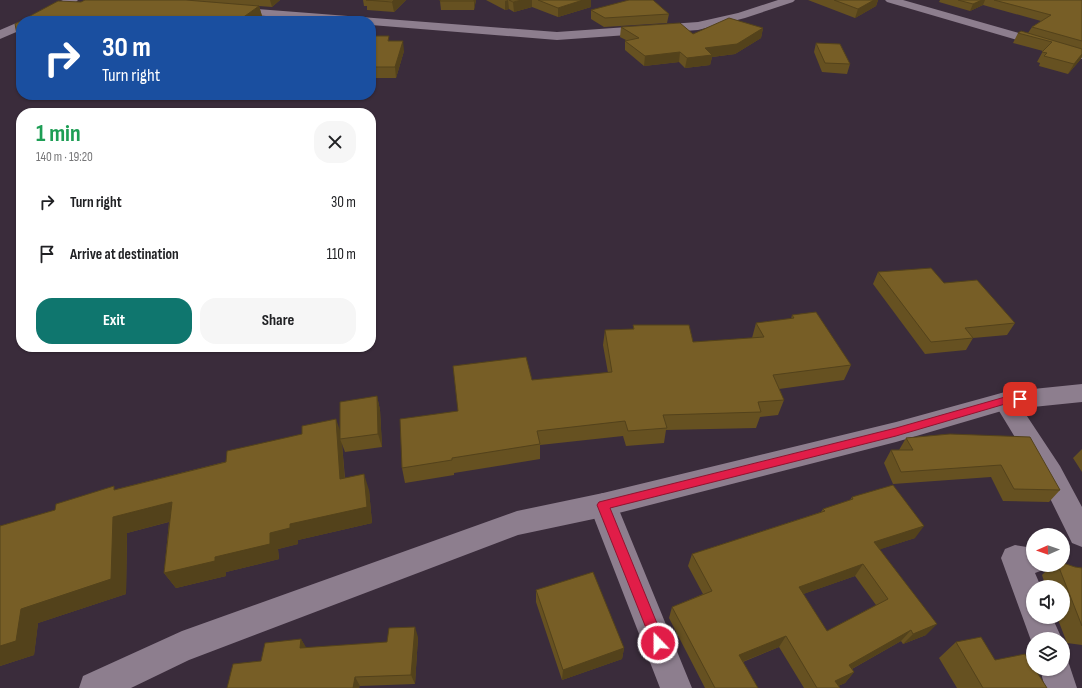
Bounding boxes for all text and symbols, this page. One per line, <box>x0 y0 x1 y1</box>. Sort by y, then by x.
text: 30 m <box>102 31 151 64</box>
icon: right <box>36 32 88 84</box>
text: Turn right <box>102 65 160 86</box>
text: 1 min <box>36 119 81 148</box>
button: close <box>314 121 356 163</box>
text: 140 m · 19:20 <box>36 149 93 165</box>
icon: right <box>36 191 58 213</box>
text: Turn right <box>70 193 122 212</box>
text: 30 m <box>331 193 356 212</box>
icon: arrive <box>36 243 58 265</box>
text: Arrive at destination <box>70 245 179 264</box>
text: 110 m <box>327 245 356 264</box>
button: Exit <box>36 298 192 344</box>
button: Share <box>200 298 356 344</box>
pin <box>1003 382 1037 416</box>
icon: arrive <box>1009 388 1031 410</box>
north arrow <box>1026 528 1070 572</box>
map controls <box>1026 528 1070 676</box>
button: sound <box>1026 580 1070 624</box>
position arrow <box>637 622 679 664</box>
button: layers <box>1026 632 1070 676</box>

